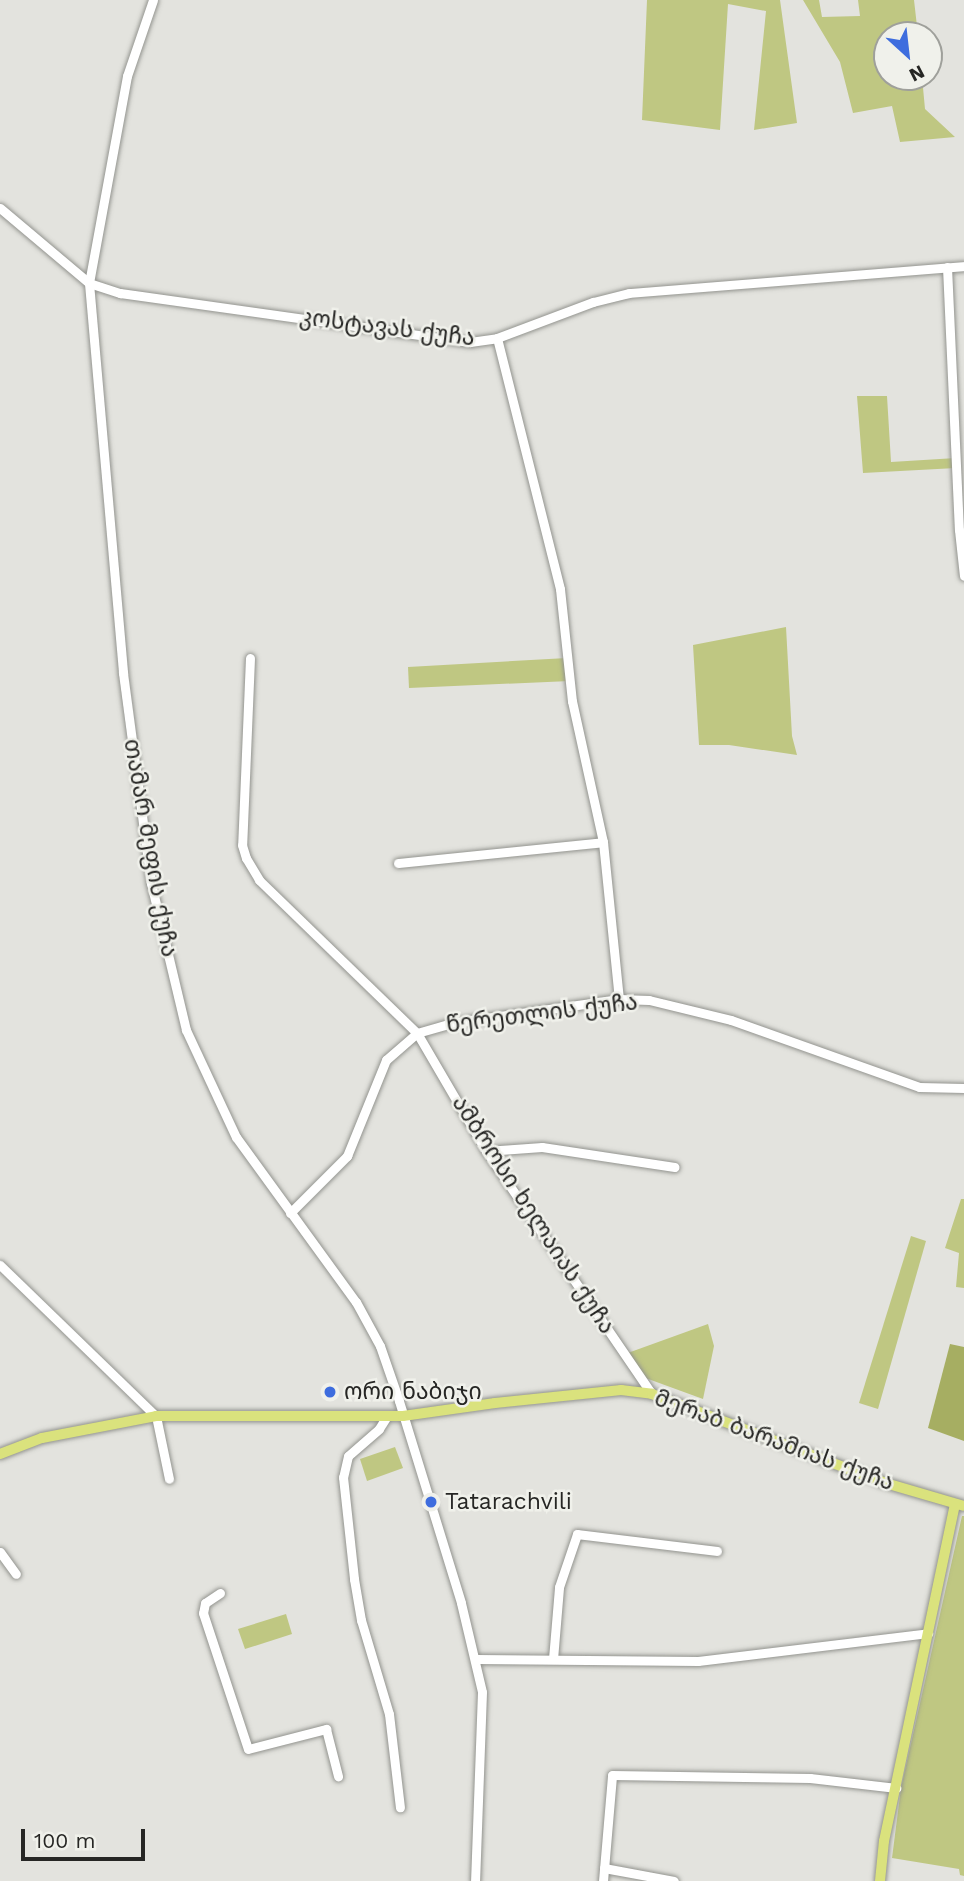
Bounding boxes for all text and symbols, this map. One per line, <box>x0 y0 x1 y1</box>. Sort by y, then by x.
north arrow <box>873 21 943 91</box>
text: N <box>905 60 928 87</box>
street label: კოსტავას ქუჩა <box>298 304 476 352</box>
street label: თამარ მეფის ქუჩა <box>117 737 183 959</box>
street label: წერეთლის ქუჩა <box>445 989 639 1039</box>
street label: ამბროსი ხელაიას ქუჩა <box>446 1091 620 1339</box>
place label: ორი ნაბიჯი <box>344 1378 482 1406</box>
marker: ორი ნაბიჯი <box>322 1384 338 1400</box>
street label: მერაბ ბარამიას ქუჩა <box>651 1385 897 1497</box>
place label: Tatarachvili <box>445 1488 572 1516</box>
marker: Tatarachvili <box>423 1494 439 1510</box>
scale bar <box>24 1814 149 1858</box>
text: 100 m <box>34 1828 96 1853</box>

